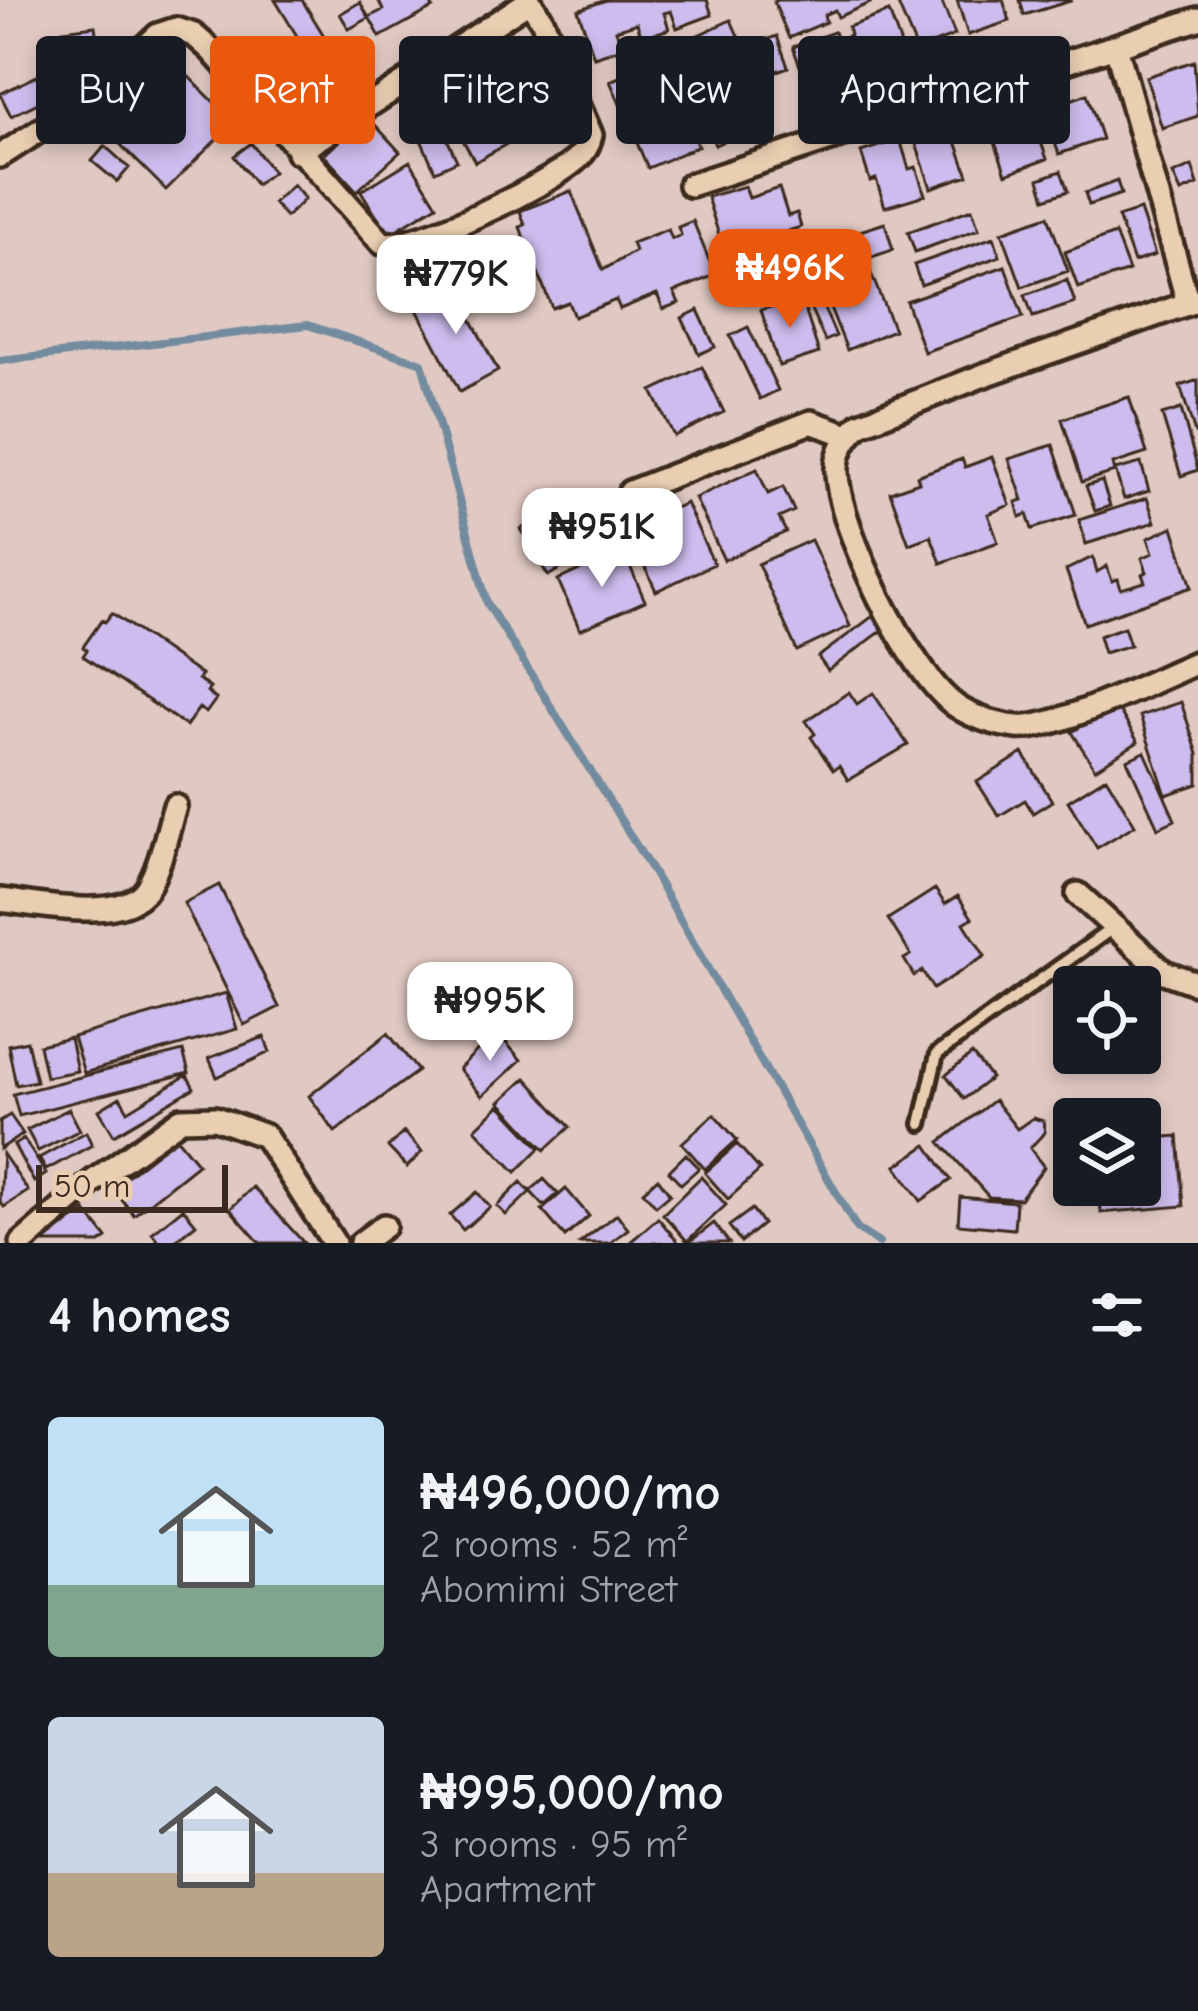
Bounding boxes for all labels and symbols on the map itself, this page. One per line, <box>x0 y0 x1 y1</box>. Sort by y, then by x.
pin: ₦496K <box>706 229 874 331</box>
pin: ₦779K <box>372 235 540 337</box>
pin: ₦951K <box>518 488 686 590</box>
pin: ₦995K <box>406 962 574 1064</box>
scale bar <box>36 1159 228 1212</box>

